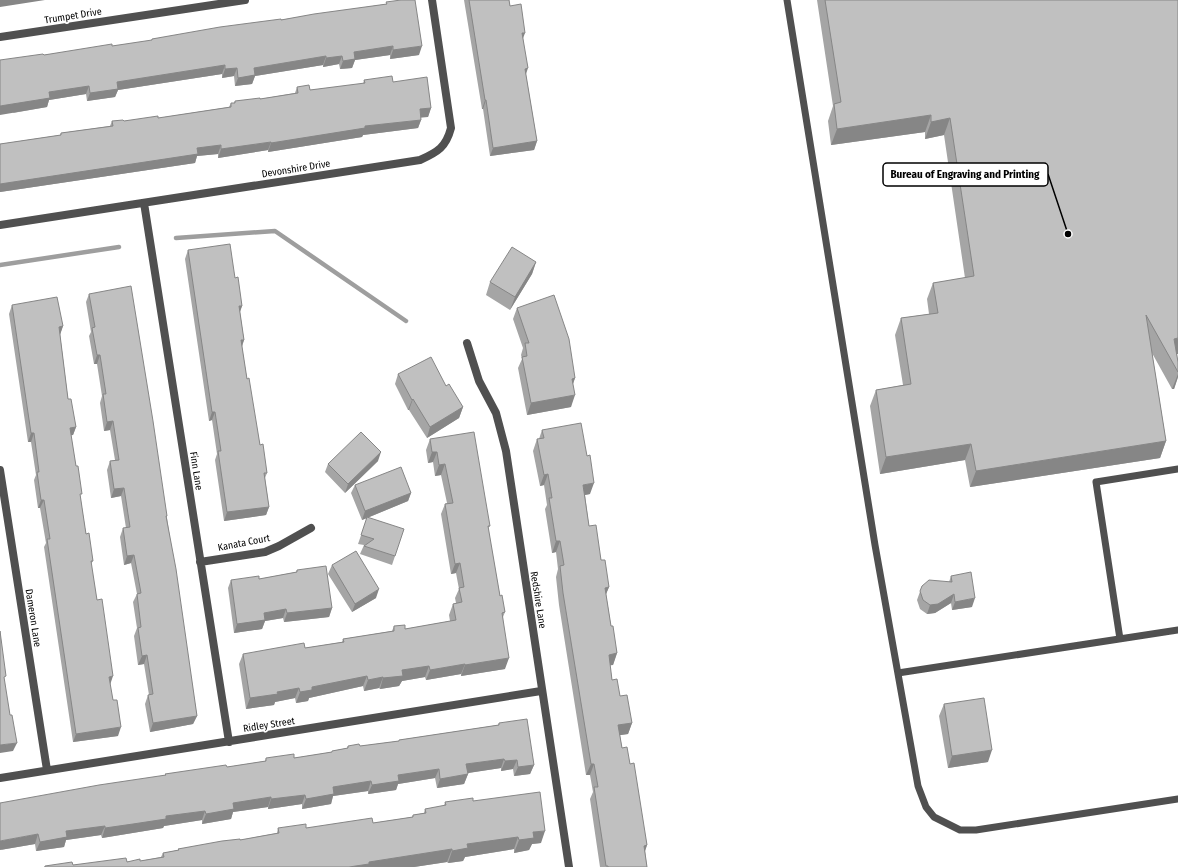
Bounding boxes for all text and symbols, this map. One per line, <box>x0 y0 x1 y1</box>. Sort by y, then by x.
street label: Trumpet Drive <box>44 6 103 26</box>
street label: Devonshire Drive <box>261 158 331 180</box>
callout: Bureau of Engraving and Printing <box>883 163 1048 186</box>
text: Bureau of Engraving and Printing <box>890 168 1040 181</box>
street label: Finn Lane <box>187 451 205 491</box>
street label: Kanata Court <box>217 532 272 554</box>
street label: Redshire Lane <box>528 571 548 629</box>
street label: Dameron Lane <box>22 588 44 648</box>
street label: Ridley Street <box>242 715 296 735</box>

